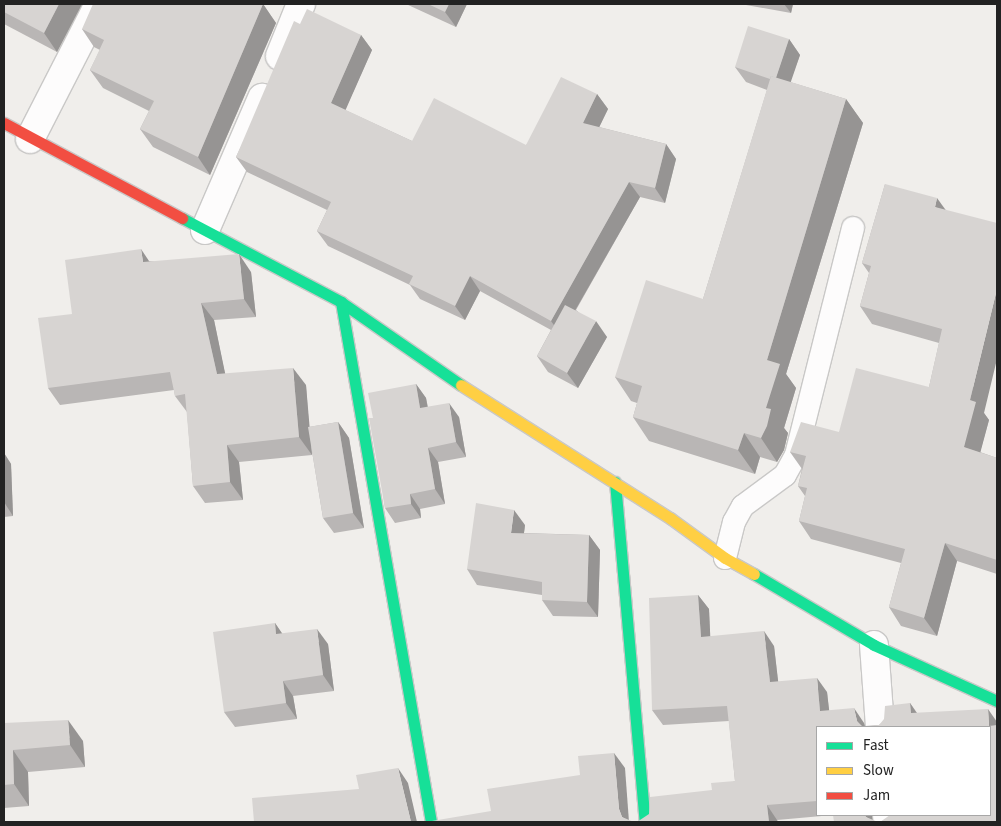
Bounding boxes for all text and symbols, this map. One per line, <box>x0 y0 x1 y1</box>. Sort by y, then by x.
legend <box>816 726 991 816</box>
text: Fast <box>863 735 889 756</box>
text: Slow <box>863 760 894 781</box>
text: Jam <box>863 785 890 806</box>

